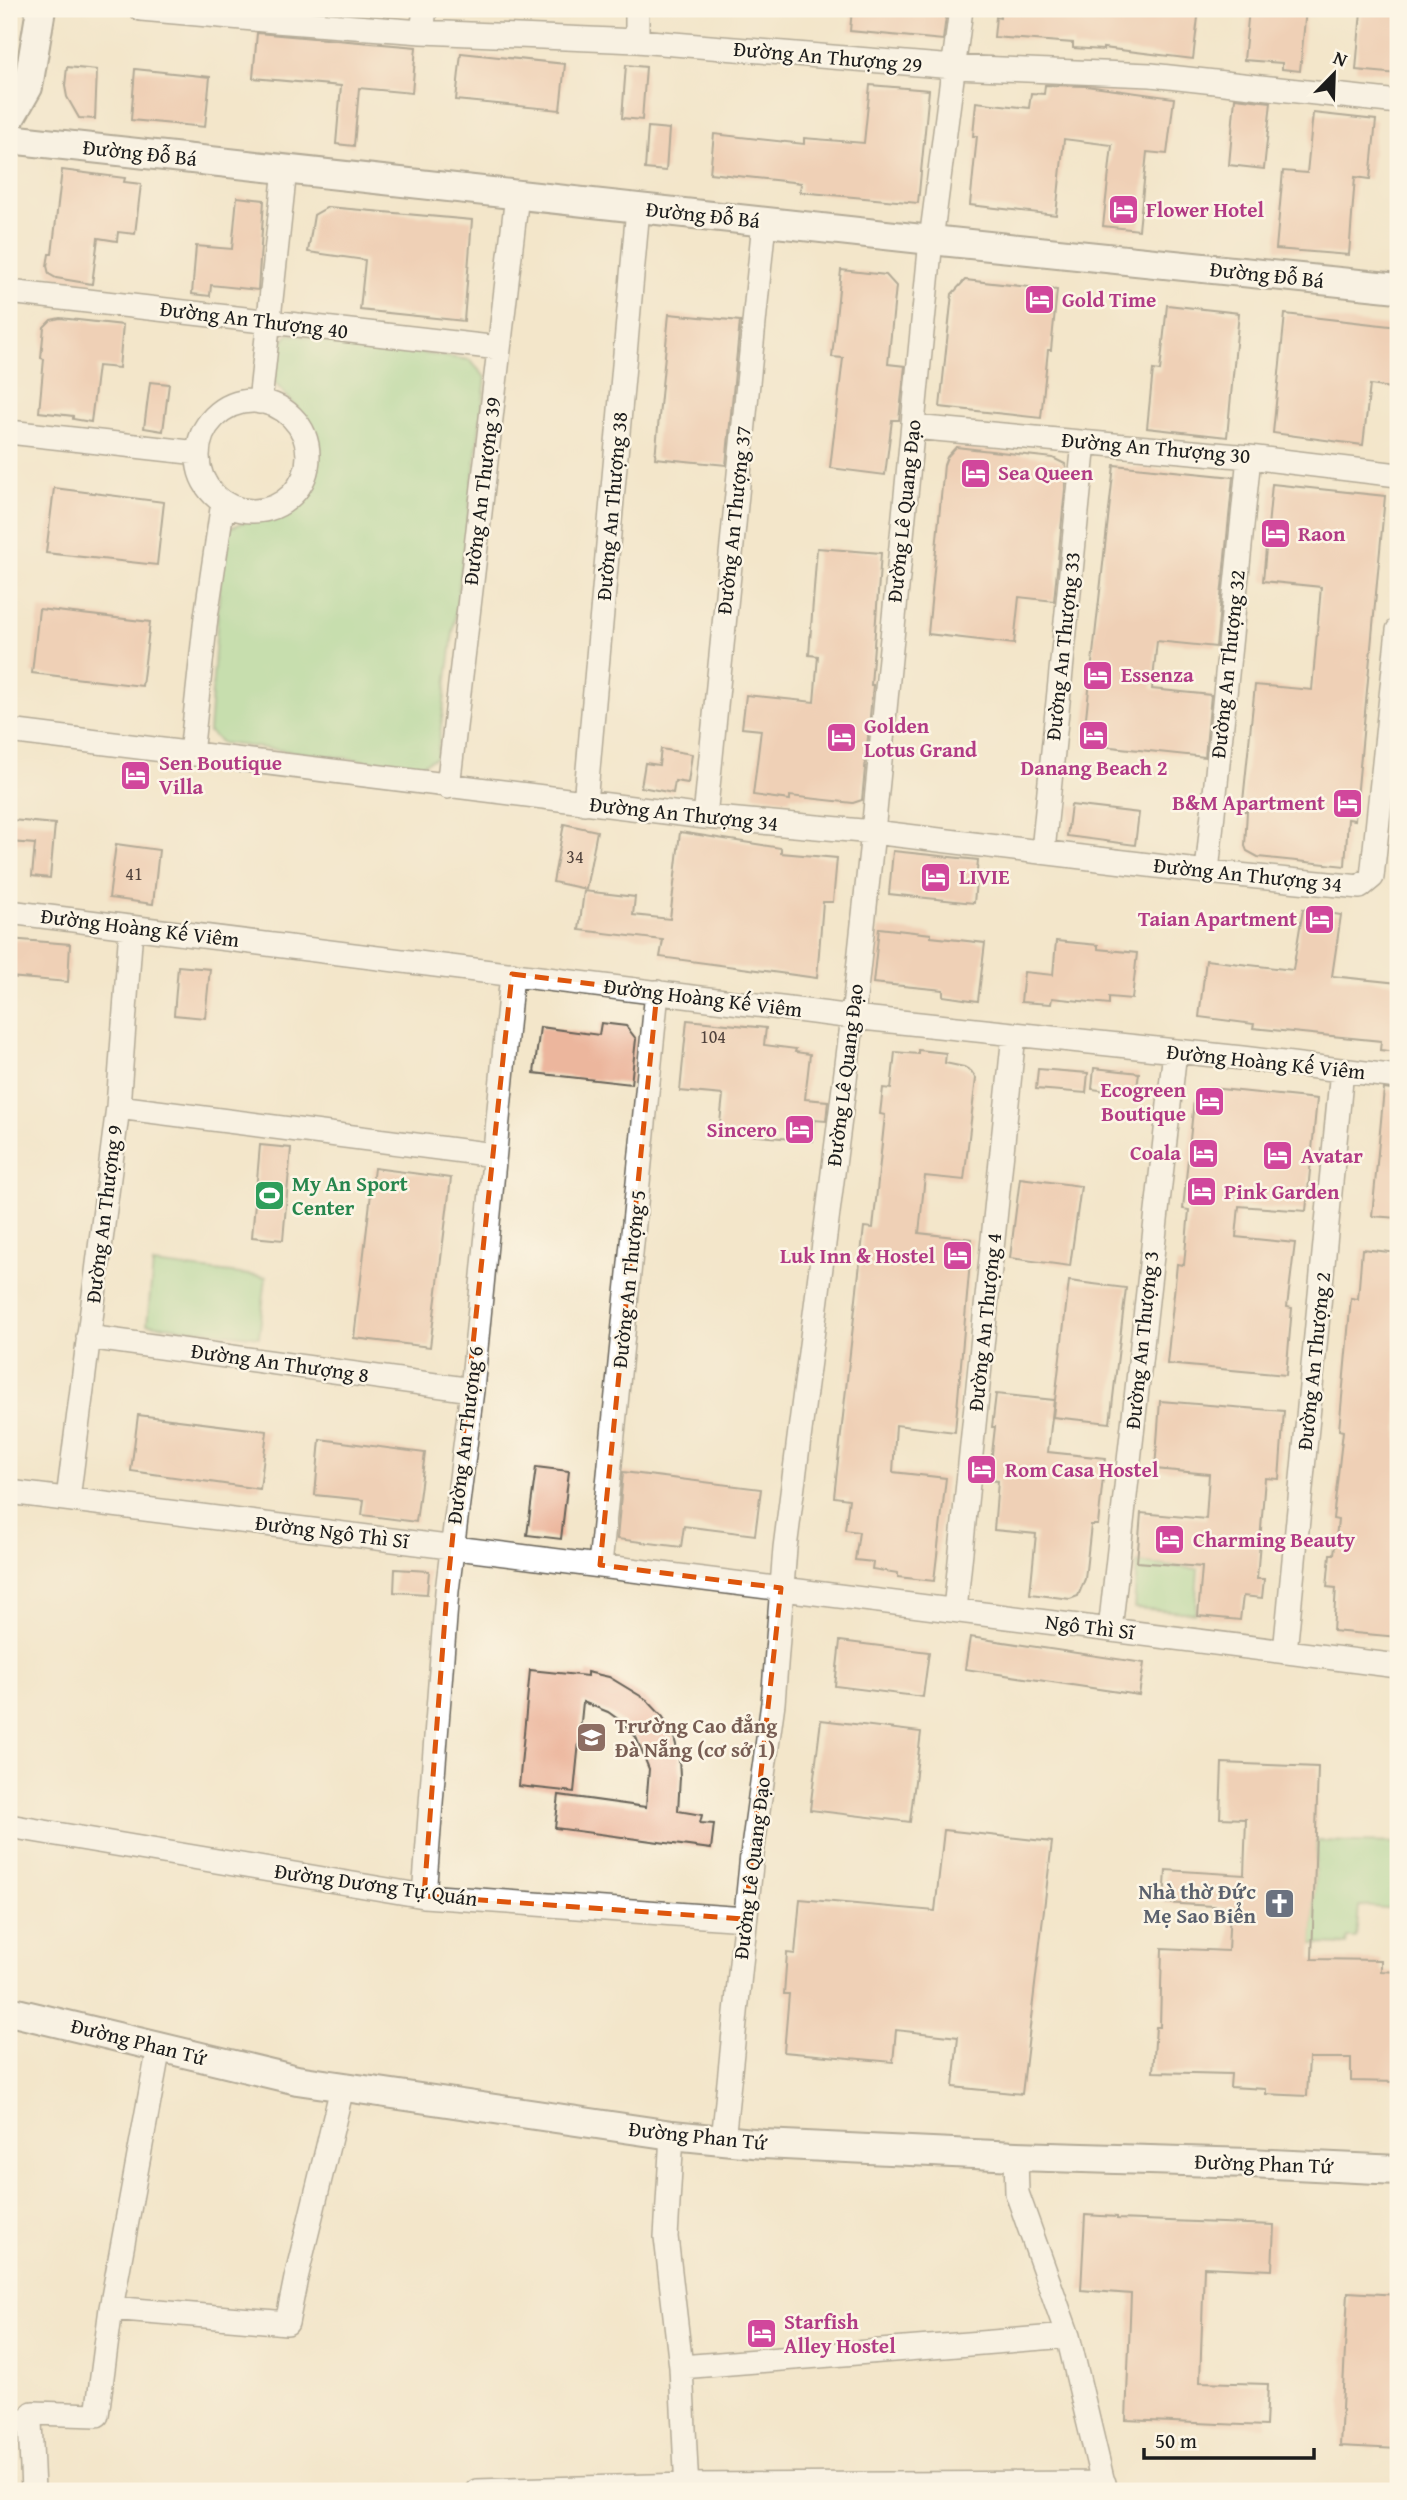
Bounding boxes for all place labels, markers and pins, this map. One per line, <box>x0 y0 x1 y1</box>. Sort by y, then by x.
hotel icon: Flower Hotel <box>1106 193 1140 227</box>
place label: Flower Hotel <box>1146 194 1265 225</box>
hotel icon: Gold Time <box>1022 283 1056 317</box>
place label: Gold Time <box>1062 284 1156 315</box>
hotel icon: Sea Queen <box>958 456 992 490</box>
place label: Sea Queen <box>998 457 1094 488</box>
hotel icon: Raon <box>1258 517 1292 551</box>
place label: Raon <box>1298 518 1346 549</box>
hotel icon: Essenza <box>1081 658 1115 692</box>
place label: Essenza <box>1121 659 1194 690</box>
place label: Golden Lotus Grand <box>864 710 977 765</box>
hotel icon: Danang Beach 2 <box>1077 719 1111 753</box>
hotel icon: Golden Lotus Grand <box>824 721 858 755</box>
place label: Sen Boutique Villa <box>159 747 282 802</box>
place label: Danang Beach 2 <box>1020 752 1168 783</box>
hotel icon: Sen Boutique Villa <box>119 758 153 792</box>
hotel icon: B&M Apartment <box>1331 786 1365 820</box>
place label: B&M Apartment <box>1172 787 1325 818</box>
hotel icon: LIVIE <box>919 860 953 894</box>
place label: LIVIE <box>959 861 1009 892</box>
hotel icon: Taian Apartment <box>1303 902 1337 936</box>
place label: Taian Apartment <box>1138 903 1297 934</box>
place label: Ecogreen Boutique <box>1100 1074 1187 1129</box>
hotel icon: Ecogreen Boutique <box>1192 1085 1226 1119</box>
hotel icon: Sincero <box>783 1113 817 1147</box>
place label: Sincero <box>707 1114 777 1145</box>
hotel icon: Coala <box>1187 1136 1221 1170</box>
place label: Coala <box>1130 1137 1181 1168</box>
hotel icon: Avatar <box>1261 1139 1295 1173</box>
place label: Avatar <box>1301 1140 1363 1171</box>
place label: My An Sport Center <box>292 1168 408 1223</box>
hotel icon: Pink Garden <box>1184 1175 1218 1209</box>
place label: Pink Garden <box>1224 1176 1340 1207</box>
sports icon: My An Sport Center <box>252 1179 286 1213</box>
hotel icon: Luk Inn & Hostel <box>941 1239 975 1273</box>
place label: Luk Inn & Hostel <box>780 1240 935 1271</box>
hotel icon: Rom Casa Hostel <box>965 1453 999 1487</box>
place label: Rom Casa Hostel <box>1005 1454 1159 1485</box>
hotel icon: Charming Beauty <box>1153 1523 1187 1557</box>
place label: Charming Beauty <box>1193 1524 1355 1555</box>
place label: Trường Cao đẳng Đà Nẵng (cơ sở 1) <box>615 1710 778 1765</box>
school or university icon: Trường Cao đẳng Đà Nẵng (cơ sở 1) <box>575 1721 609 1755</box>
place label: Nhà thờ Đức Mẹ Sao Biển <box>1138 1876 1257 1931</box>
church icon: Nhà thờ Đức Mẹ Sao Biển <box>1262 1887 1296 1921</box>
place label: Starfish Alley Hostel <box>784 2306 896 2361</box>
hotel icon: Starfish Alley Hostel <box>744 2317 778 2351</box>

